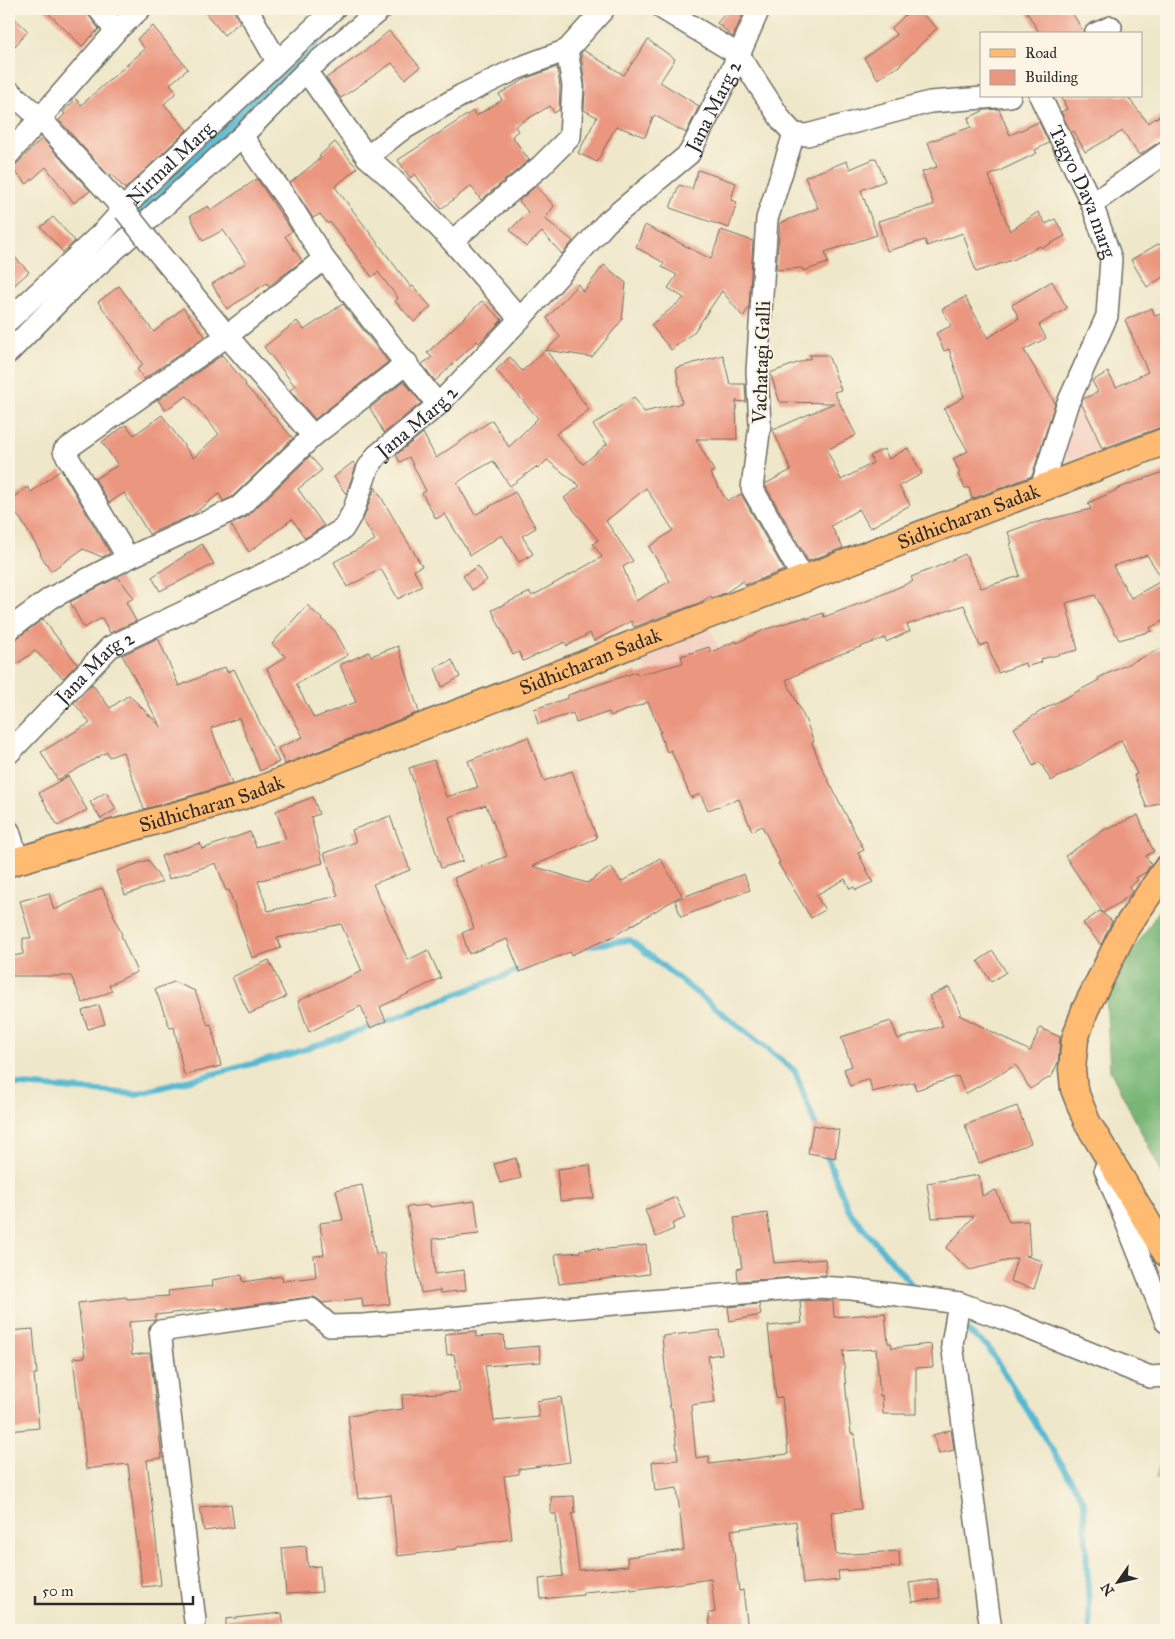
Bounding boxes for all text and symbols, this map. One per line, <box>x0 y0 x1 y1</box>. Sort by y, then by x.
legend <box>980 32 1142 98</box>
text: Road <box>1025 44 1057 62</box>
street label: Jana Marg 2 <box>679 56 746 158</box>
text: Building <box>1025 68 1079 86</box>
street label: Nirmal Marg <box>121 116 220 210</box>
street label: Tagyo Daya marg <box>1044 121 1122 262</box>
street label: Vachatagi Galli <box>747 300 776 425</box>
street label: Jana Marg 2 <box>370 380 463 465</box>
street label: Sidhicharan Sadak <box>894 478 1044 554</box>
street label: Sidhicharan Sadak <box>516 622 665 700</box>
street label: Jana Marg 2 <box>49 625 138 711</box>
street label: Sidhicharan Sadak <box>136 769 288 837</box>
north arrow <box>1092 1556 1142 1606</box>
scale bar <box>35 1574 192 1606</box>
text: N <box>1097 1579 1118 1599</box>
text: 50 m <box>42 1582 74 1600</box>

